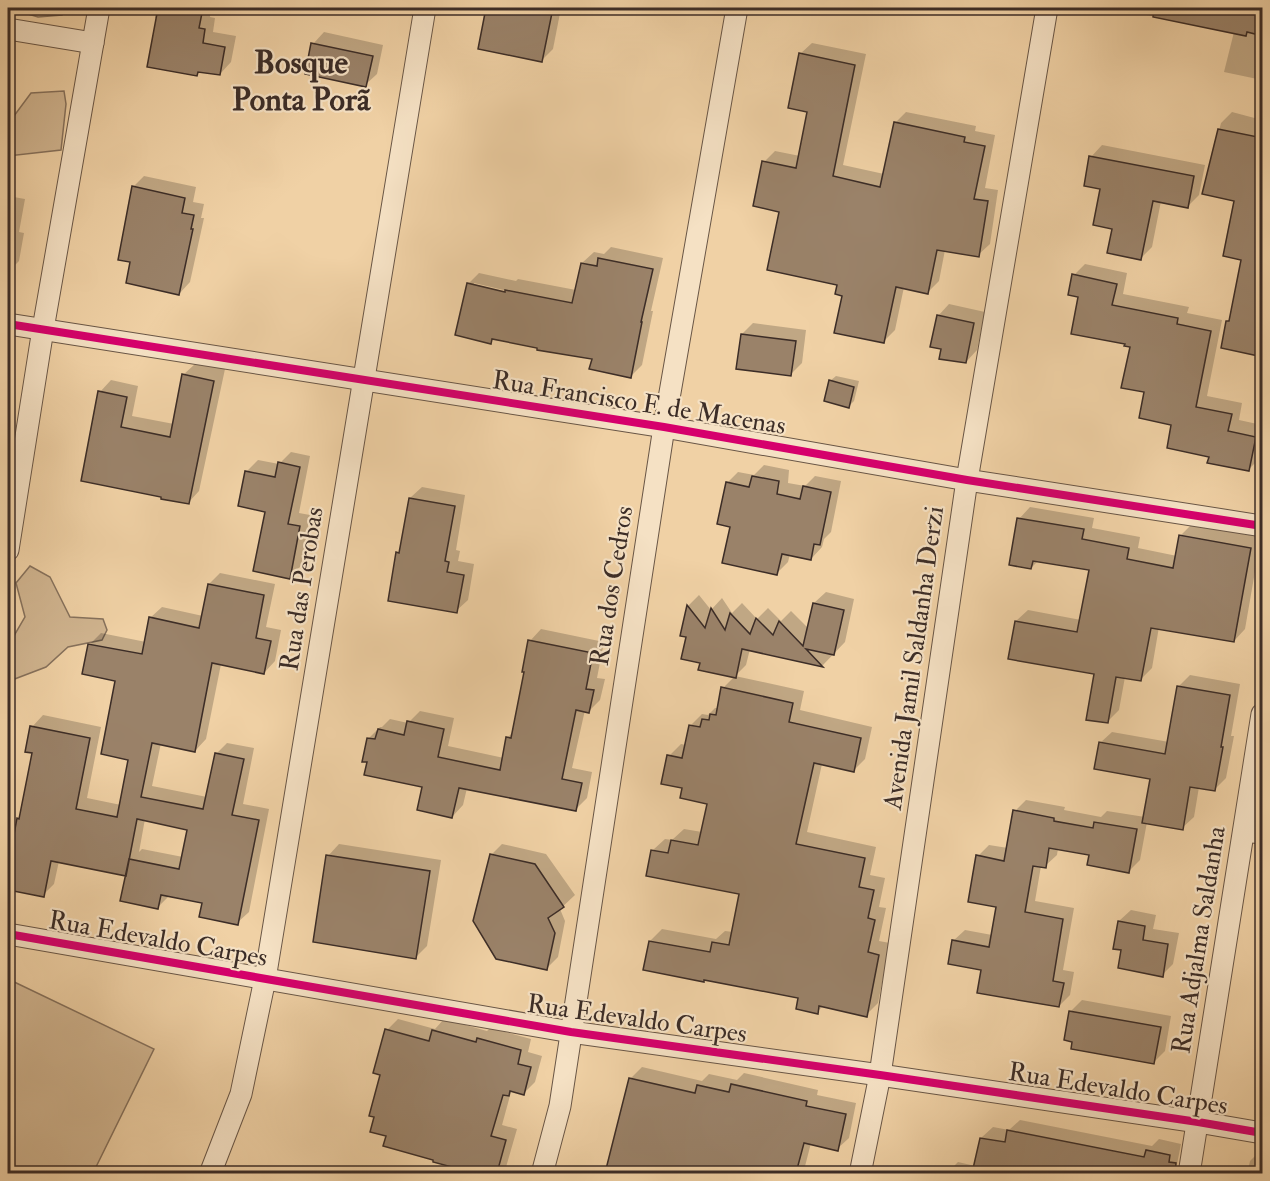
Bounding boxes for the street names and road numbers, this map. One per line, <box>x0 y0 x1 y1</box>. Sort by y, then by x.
street label: Rua Francisco F. de Macenas <box>490 364 788 442</box>
street label: Rua dos Cedros <box>584 504 640 668</box>
street label: Avenida Jamil Saldanha Derzi <box>877 504 951 813</box>
street label: Rua das Perobas <box>273 505 331 673</box>
street label: Rua Adjalma Saldanha <box>1165 824 1233 1056</box>
street label: Rua Edevaldo Carpes <box>46 904 270 975</box>
street label: Rua Edevaldo Carpes <box>525 988 749 1051</box>
street label: Rua Edevaldo Carpes <box>1006 1056 1230 1123</box>

